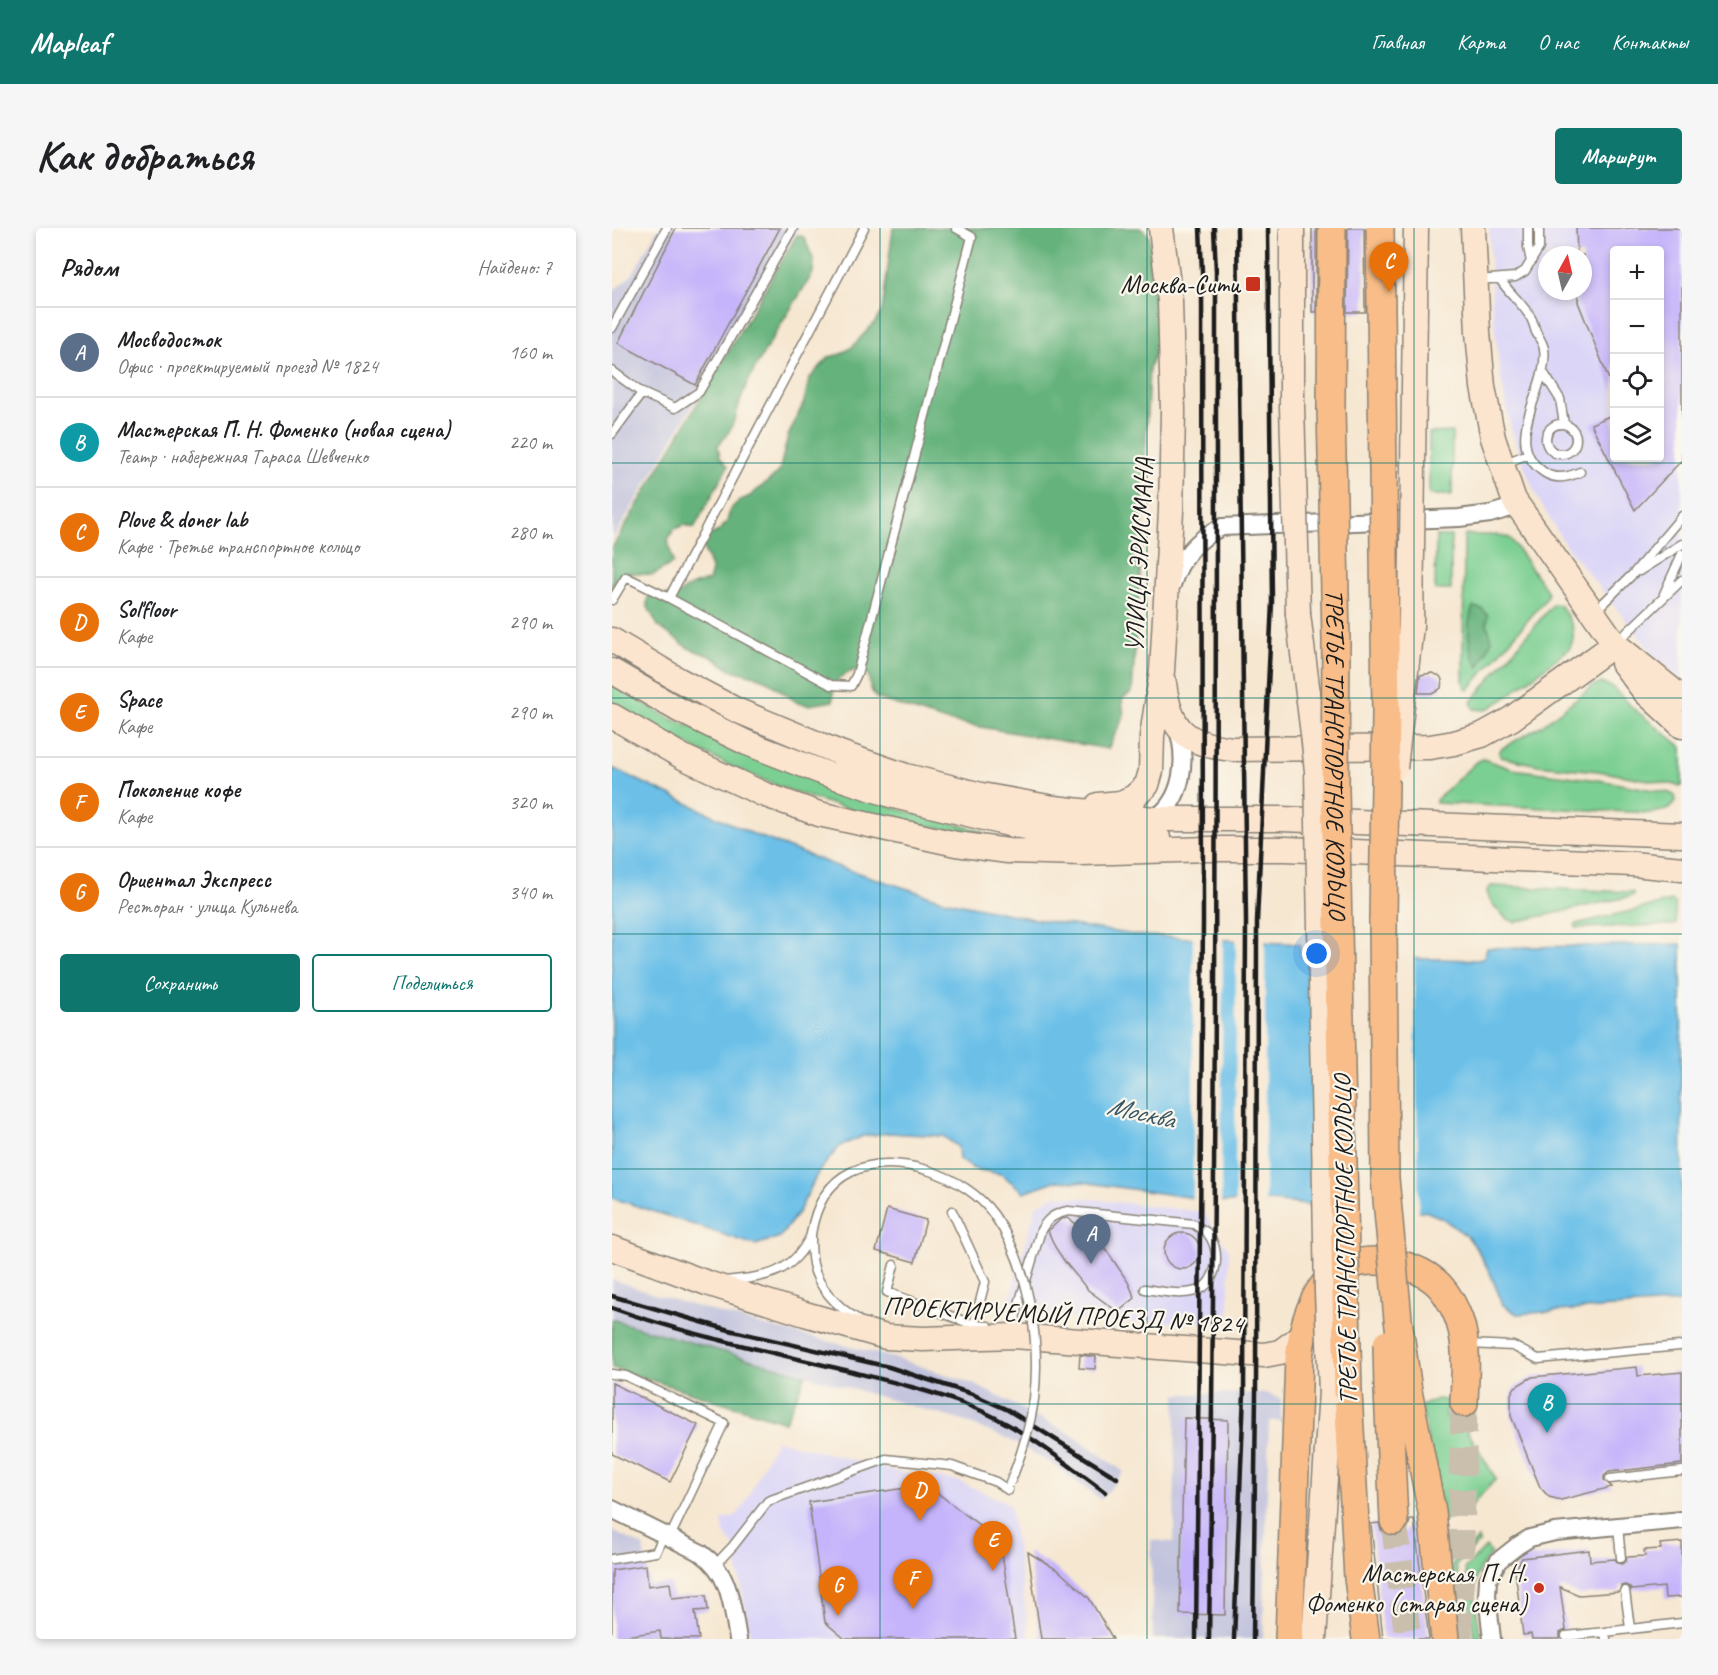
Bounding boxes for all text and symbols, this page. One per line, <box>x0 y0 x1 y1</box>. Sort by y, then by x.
text: Mapleaf <box>30 25 108 60</box>
text: Главная <box>1371 29 1424 55</box>
text: Карта <box>1457 29 1505 55</box>
text: О нас <box>1538 29 1579 55</box>
text: Контакты <box>1612 29 1688 55</box>
button: Маршрут <box>1555 128 1682 184</box>
text: Как добраться <box>36 130 253 183</box>
pin: C <box>1370 242 1408 292</box>
north arrow <box>1538 246 1592 300</box>
map controls <box>1610 246 1664 462</box>
button: + <box>1610 246 1664 300</box>
text: Рядом <box>60 251 118 284</box>
text: Найдено: 7 <box>477 255 552 280</box>
place label: Москва-Сити <box>1120 268 1241 301</box>
marker: Москва-Сити <box>1244 275 1262 293</box>
button: − <box>1610 300 1664 354</box>
text: Мосводосток <box>117 326 221 354</box>
text: A <box>74 340 85 365</box>
text: 160 m <box>509 340 552 365</box>
text: Офис · проектируемый проезд № 1824 <box>117 354 378 379</box>
button: locate <box>1610 354 1664 408</box>
button: layers <box>1610 408 1664 462</box>
text: Мастерская П. Н. Фоменко (новая сцена) <box>117 416 450 444</box>
text: B <box>74 430 85 455</box>
text: 220 m <box>509 430 552 455</box>
text: Театр · набережная Тараса Шевченко <box>117 444 368 469</box>
street label: УЛИЦА ЭРИСМАНА <box>1117 456 1161 653</box>
text: Plove & doner lab <box>117 506 247 534</box>
text: C <box>75 520 84 545</box>
text: 280 m <box>509 520 552 545</box>
text: Кафе · Третье транспортное кольцо <box>117 534 359 559</box>
street label: ТРЕТЬЕ ТРАНСПОРТНОЕ КОЛЬЦО <box>1318 589 1354 922</box>
text: Sol'floor <box>117 596 176 624</box>
text: D <box>74 610 85 635</box>
text: 290 m <box>509 610 552 635</box>
text: Кафе <box>117 624 152 649</box>
text: Space <box>117 686 161 714</box>
text: E <box>74 700 85 725</box>
text: 290 m <box>509 700 552 725</box>
text: Кафе <box>117 714 152 739</box>
text: Поколение кофе <box>117 776 240 804</box>
text: F <box>75 790 84 815</box>
text: 320 m <box>509 790 552 815</box>
text: Кафе <box>117 804 152 829</box>
text: Ориентал Экспресс <box>117 866 271 894</box>
text: G <box>75 880 84 905</box>
text: 340 m <box>509 880 552 905</box>
text: Ресторан · улица Кульнева <box>117 894 297 919</box>
your location <box>1302 939 1331 968</box>
button: Сохранить <box>60 954 300 1012</box>
button: Поделиться <box>312 954 552 1012</box>
street label: ТРЕТЬЕ ТРАНСПОРТНОЕ КОЛЬЦО <box>1326 1072 1364 1405</box>
water label: Москва <box>1104 1088 1180 1137</box>
pin: A <box>1072 1214 1110 1264</box>
street label: ПРОЕКТИРУЕМЫЙ ПРОЕЗД № 1824 <box>882 1289 1246 1341</box>
pin: B <box>1528 1384 1566 1433</box>
pin: D <box>900 1472 940 1521</box>
pin: E <box>974 1522 1012 1571</box>
place label: Мастерская П. Н. Фоменко (старая сцена) <box>1306 1557 1528 1620</box>
pin: F <box>894 1560 932 1609</box>
pin: G <box>818 1566 858 1616</box>
marker: Мастерская П. Н. Фоменко (старая сцена) <box>1532 1581 1546 1595</box>

